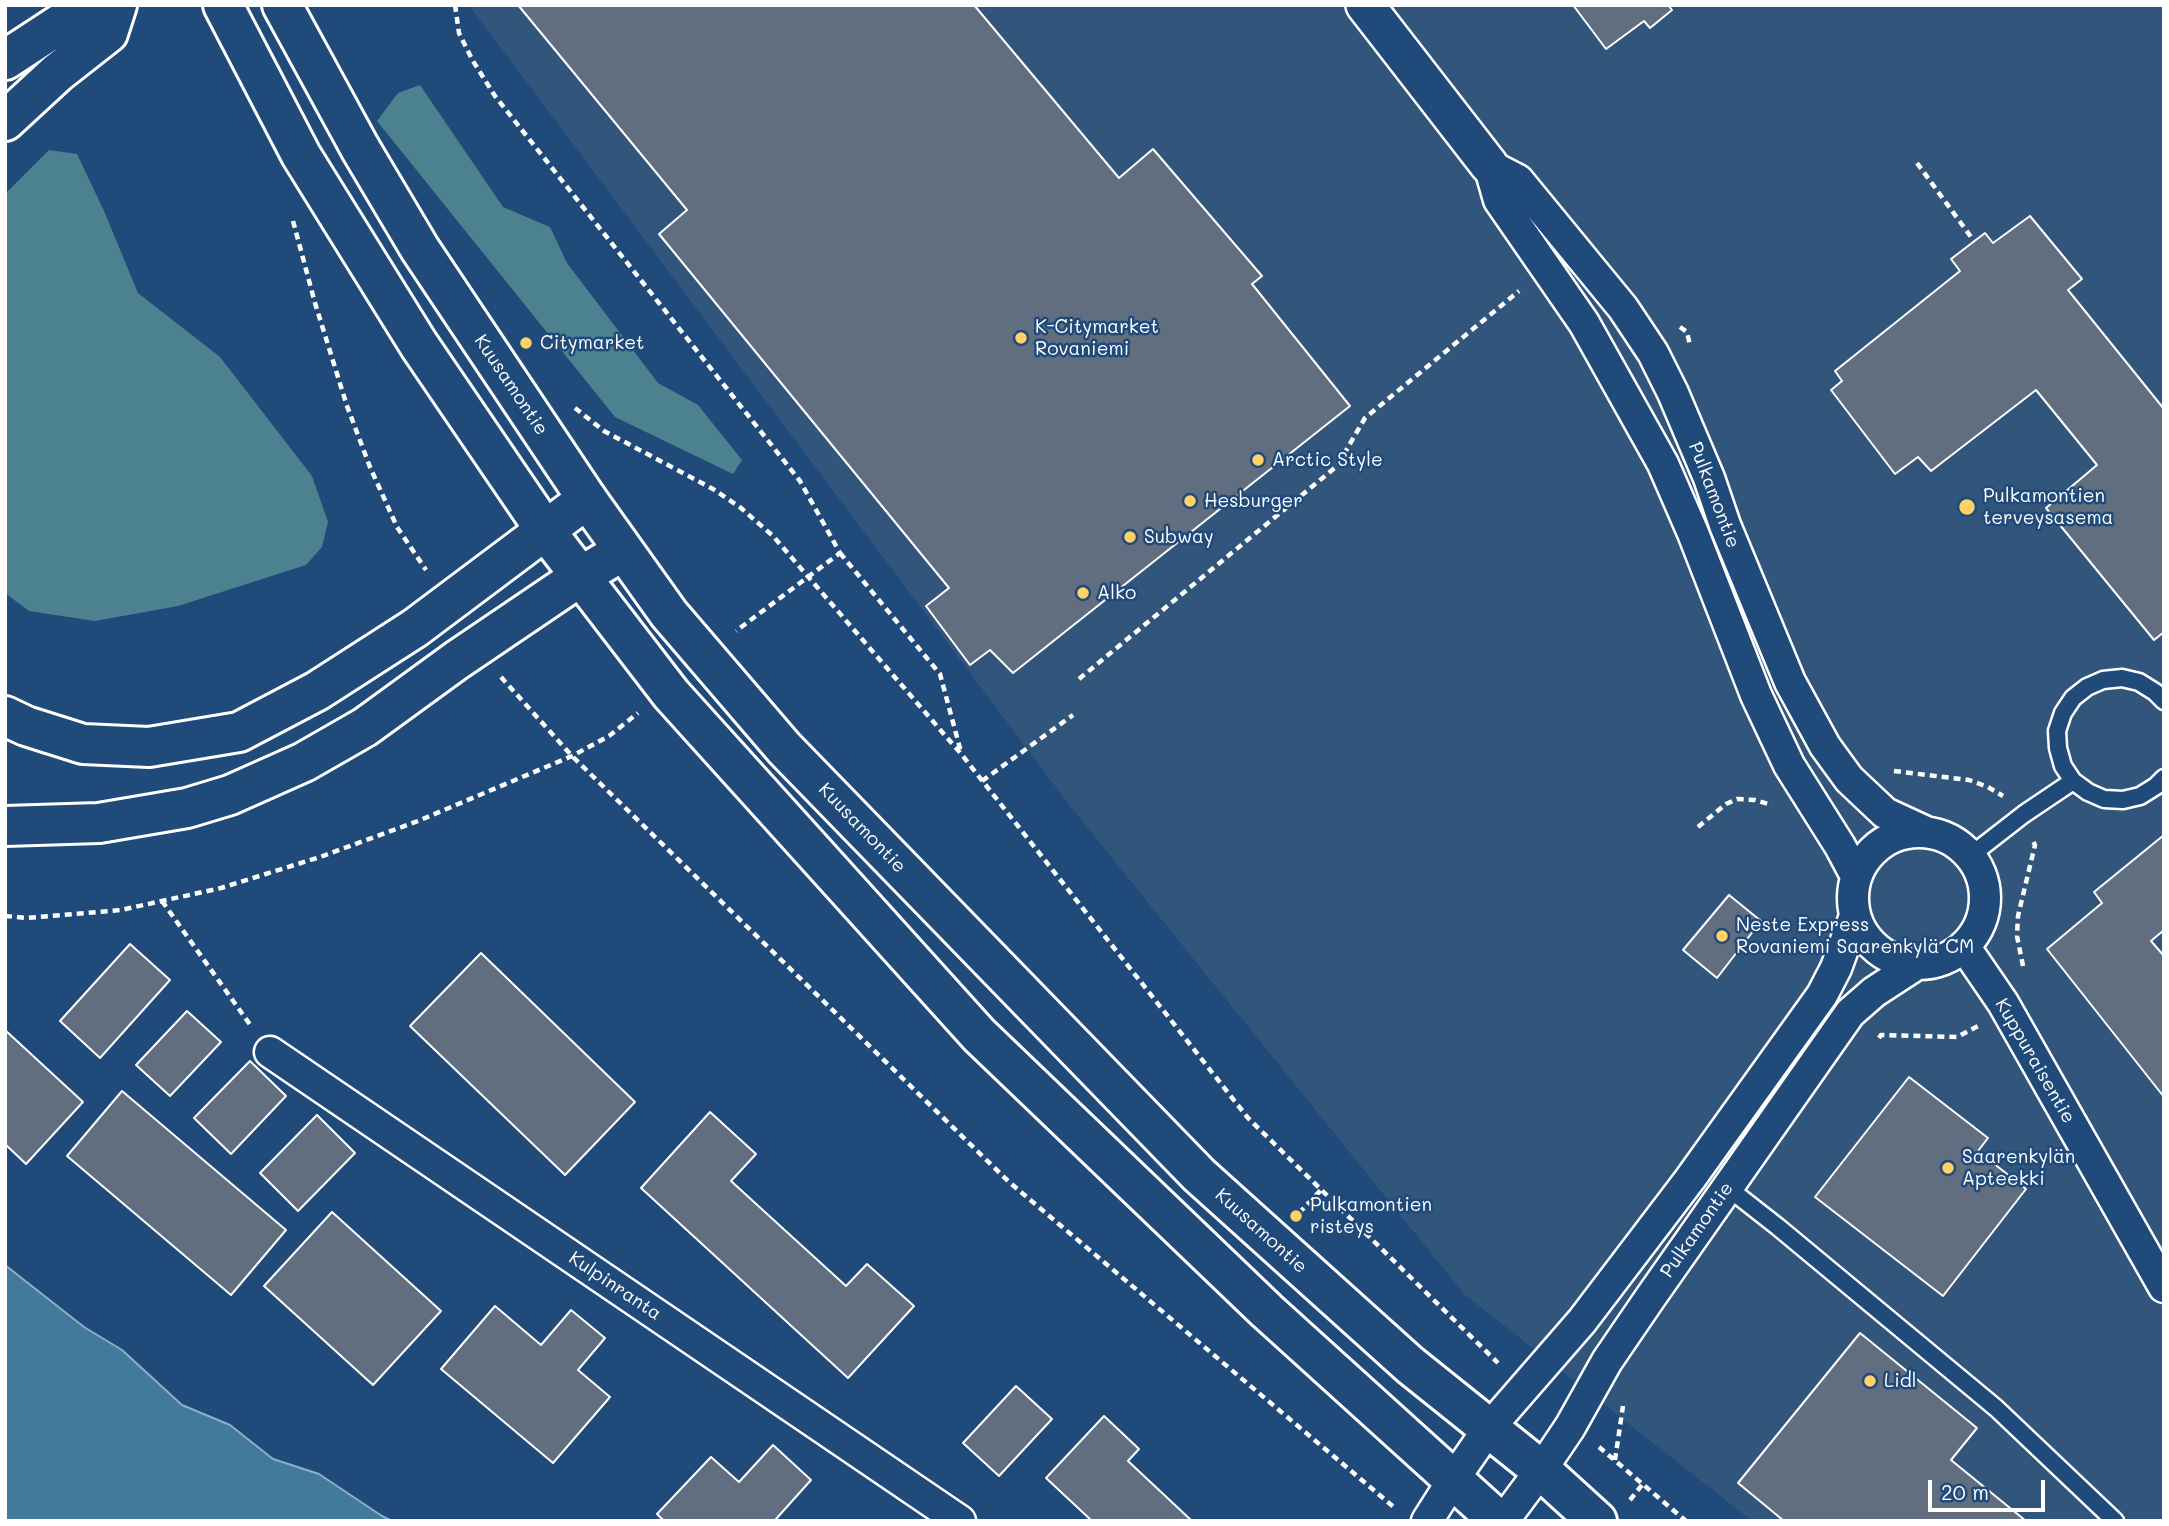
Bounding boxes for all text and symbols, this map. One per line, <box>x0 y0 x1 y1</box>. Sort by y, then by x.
place label: K-Citymarket Rovaniemi <box>1035 316 1159 360</box>
street label: Kuusamontie <box>469 330 553 440</box>
marker: K-Citymarket Rovaniemi <box>1013 330 1029 346</box>
place label: Citymarket <box>540 332 644 354</box>
marker: Citymarket <box>518 335 534 351</box>
street label: Pulkamontie <box>1683 439 1745 551</box>
place label: Arctic Style <box>1272 449 1383 471</box>
marker: Arctic Style <box>1250 452 1266 468</box>
place label: Pulkamontien terveysasema <box>1983 485 2113 529</box>
place label: Hesburger <box>1204 490 1303 512</box>
marker: Hesburger <box>1182 493 1198 509</box>
marker: Pulkamontien terveysasema <box>1957 497 1977 517</box>
place label: Subway <box>1144 526 1214 548</box>
marker: Subway <box>1122 529 1138 545</box>
place label: Alko <box>1097 582 1136 604</box>
marker: Alko <box>1075 585 1091 601</box>
street label: Kuusamontie <box>813 778 911 878</box>
place label: Neste Express Rovaniemi Saarenkylä CM <box>1736 914 1974 958</box>
marker: Neste Express Rovaniemi Saarenkylä CM <box>1714 928 1730 944</box>
street label: Kuppuraisentie <box>1990 995 2080 1127</box>
place label: Saarenkylän Apteekki <box>1962 1146 2075 1190</box>
marker: Saarenkylän Apteekki <box>1940 1160 1956 1176</box>
street label: Pulkamontie <box>1656 1178 1738 1282</box>
street label: Kuusamontie <box>1210 1184 1312 1278</box>
place label: Pulkamontien risteys <box>1310 1194 1432 1238</box>
marker: Pulkamontien risteys <box>1288 1208 1304 1224</box>
street label: Kulpinranta <box>564 1247 666 1325</box>
place label: Lidl <box>1884 1370 1917 1392</box>
marker: Lidl <box>1862 1373 1878 1389</box>
scale bar <box>1931 1466 2048 1510</box>
text: 20 m <box>1941 1478 1989 1505</box>

